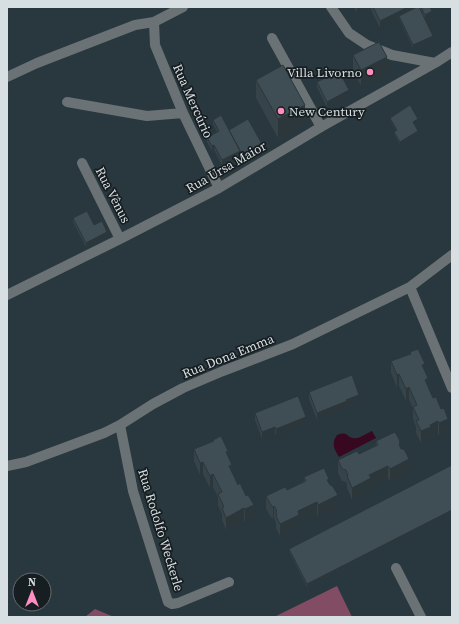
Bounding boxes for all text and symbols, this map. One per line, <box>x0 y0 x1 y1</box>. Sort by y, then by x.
street label: Rua Mercúrio <box>169 61 217 141</box>
place label: Villa Livorno <box>287 64 362 81</box>
marker: Villa Livorno <box>365 67 375 77</box>
place label: New Century <box>289 103 365 120</box>
marker: New Century <box>276 106 286 116</box>
street label: Rua Ursa Maior <box>183 137 270 197</box>
street label: Rua Vênus <box>92 164 135 226</box>
street label: Rua Dona Emma <box>180 330 277 382</box>
street label: Rua Rodolfo Weckerle <box>134 467 188 594</box>
north arrow <box>12 572 52 612</box>
text: N <box>28 575 36 590</box>

